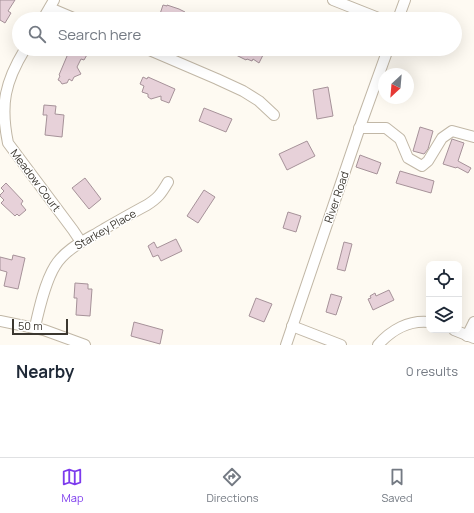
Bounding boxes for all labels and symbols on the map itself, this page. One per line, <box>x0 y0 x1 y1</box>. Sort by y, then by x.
north arrow <box>378 68 414 104</box>
street label: Meadow Court <box>8 146 64 214</box>
street label: River Road <box>320 169 352 225</box>
street label: Starkey Place <box>72 205 139 253</box>
scale bar <box>12 317 68 336</box>

